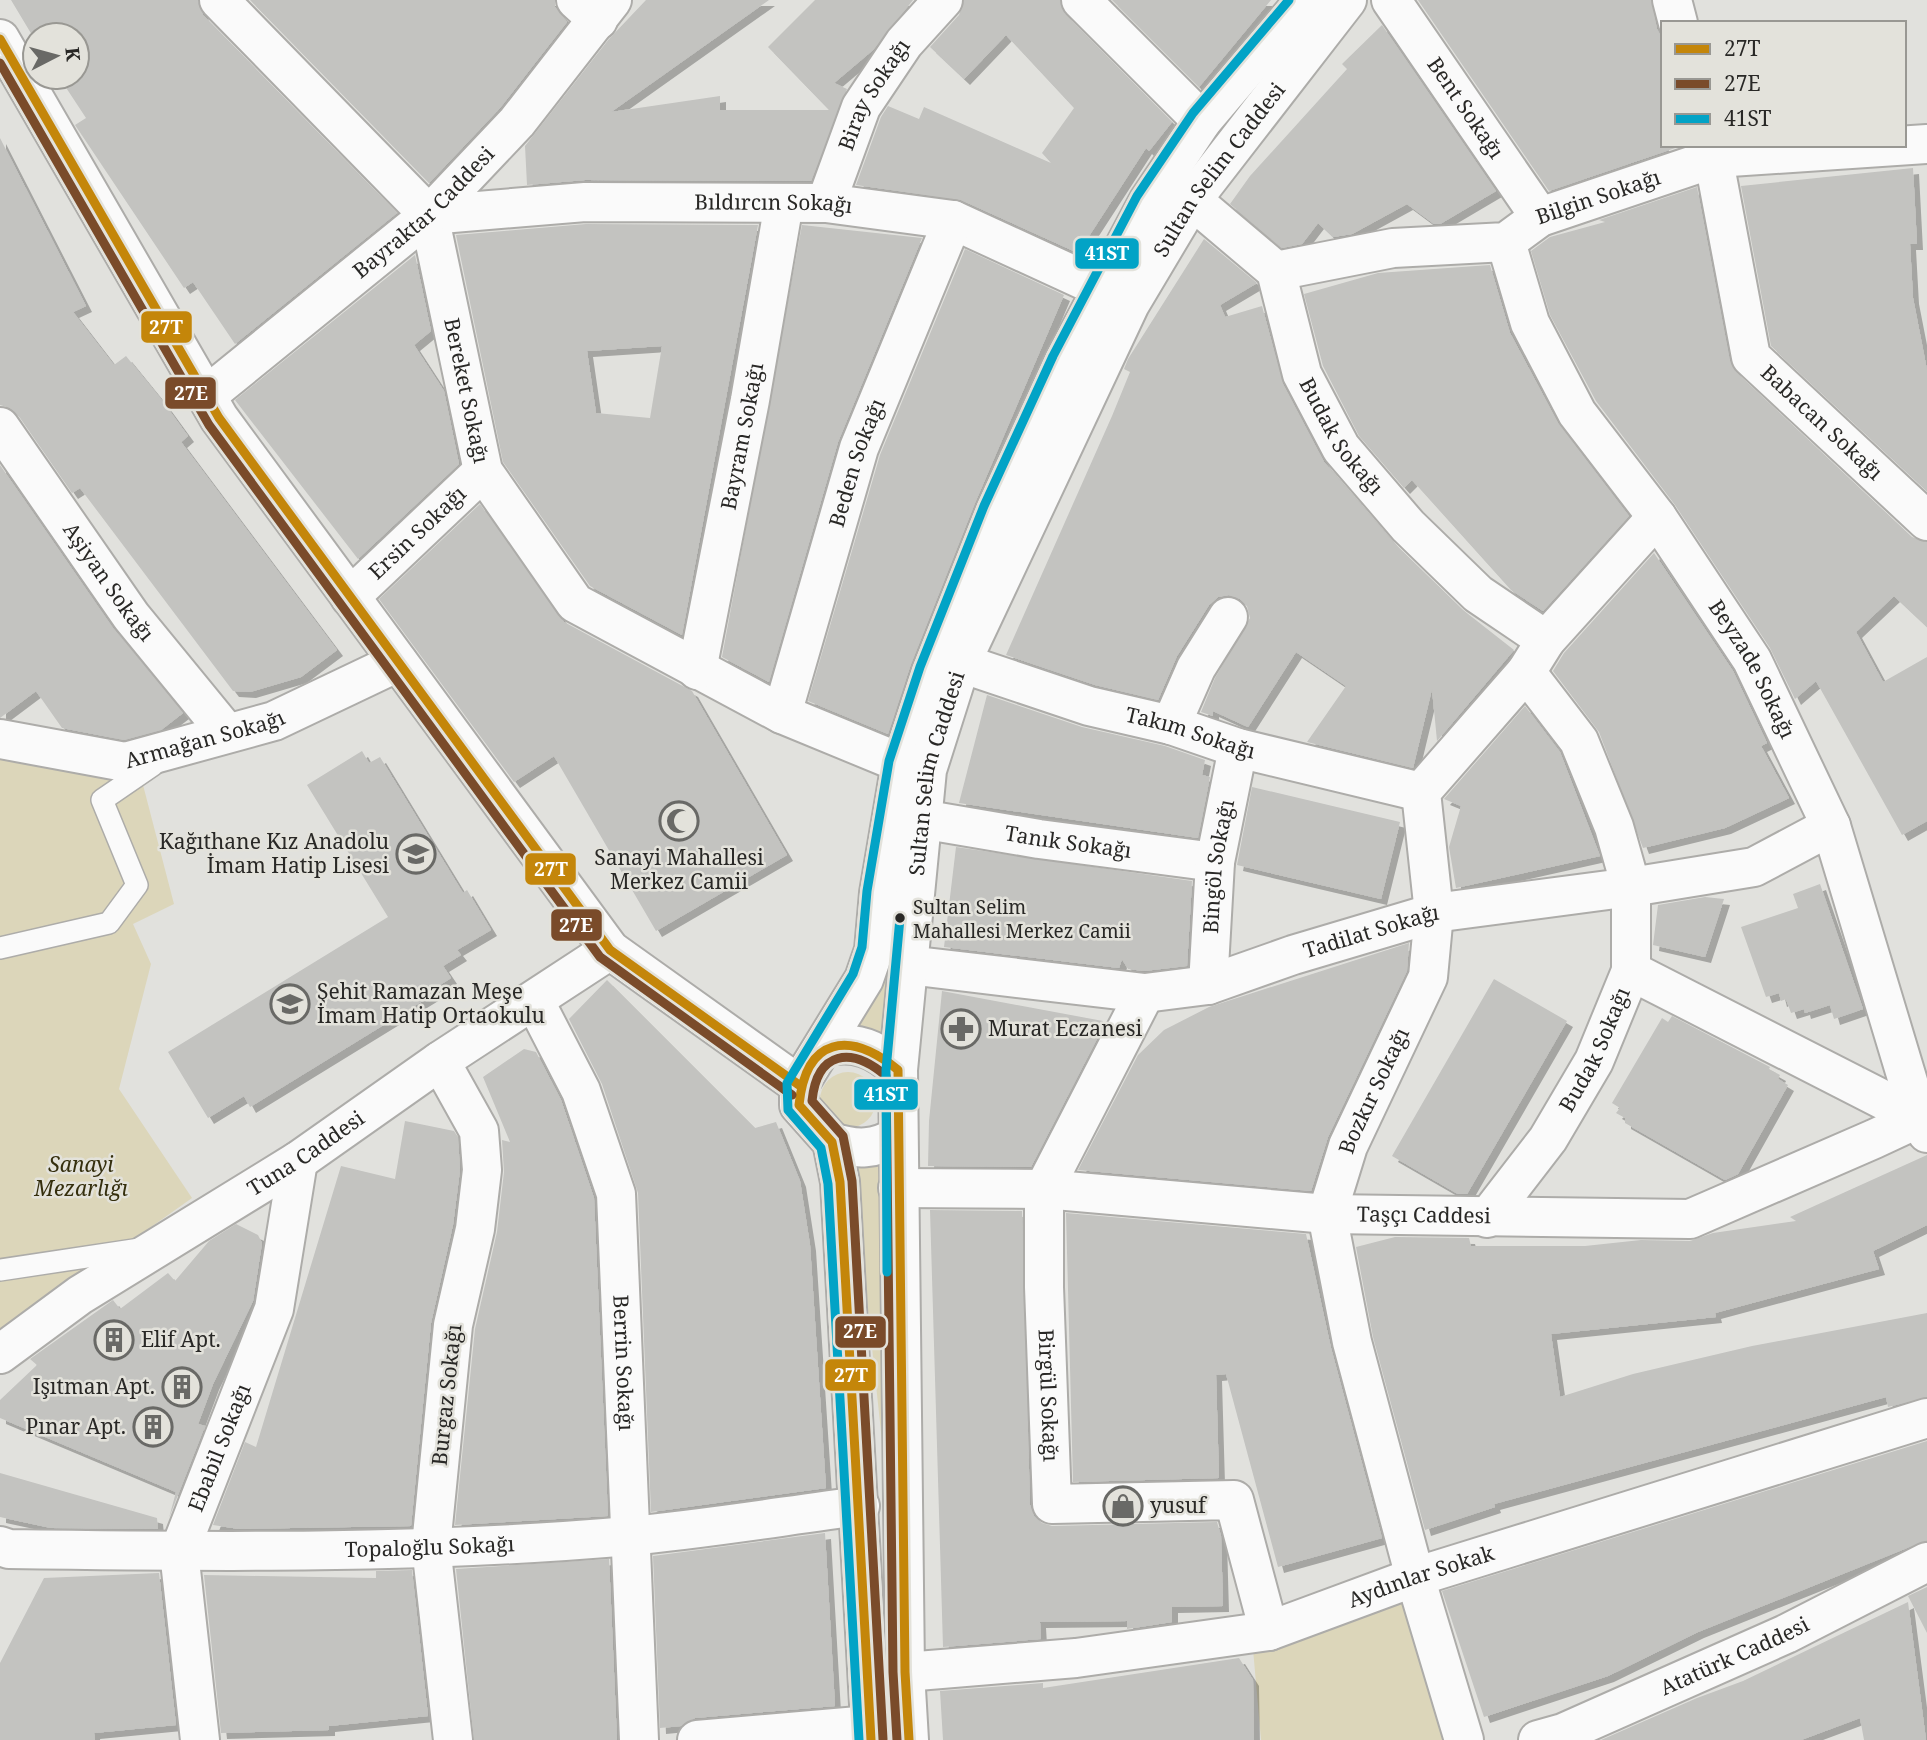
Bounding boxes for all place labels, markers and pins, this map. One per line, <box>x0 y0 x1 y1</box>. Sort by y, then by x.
mosque icon: Sanayi Mahallesi Merkez Camii <box>658 800 700 842</box>
place label: Kağıthane Kız Anadolu İmam Hatip Lisesi <box>159 827 389 879</box>
school or university icon: Kağıthane Kız Anadolu İmam Hatip Lisesi <box>395 833 437 875</box>
place label: Sanayi Mahallesi Merkez Camii <box>594 843 764 895</box>
place label: Sultan Selim Mahallesi Merkez Camii <box>913 894 1131 944</box>
marker: Sultan Selim Mahallesi Merkez Camii <box>893 911 907 925</box>
place label: Şehit Ramazan Meşe İmam Hatip Ortaokulu <box>317 977 545 1029</box>
school or university icon: Şehit Ramazan Meşe İmam Hatip Ortaokulu <box>269 983 311 1025</box>
pharmacy icon: Murat Eczanesi <box>940 1008 982 1050</box>
place label: Murat Eczanesi <box>988 1014 1142 1042</box>
building icon: Elif Apt. <box>93 1319 135 1361</box>
place label: Elif Apt. <box>141 1325 221 1353</box>
building icon: Işıtman Apt. <box>161 1366 203 1408</box>
place label: Işıtman Apt. <box>33 1372 155 1400</box>
building icon: Pınar Apt. <box>132 1406 174 1448</box>
place label: Pınar Apt. <box>26 1412 126 1440</box>
shop icon: yusuf <box>1102 1485 1144 1527</box>
place label: yusuf <box>1150 1491 1208 1519</box>

